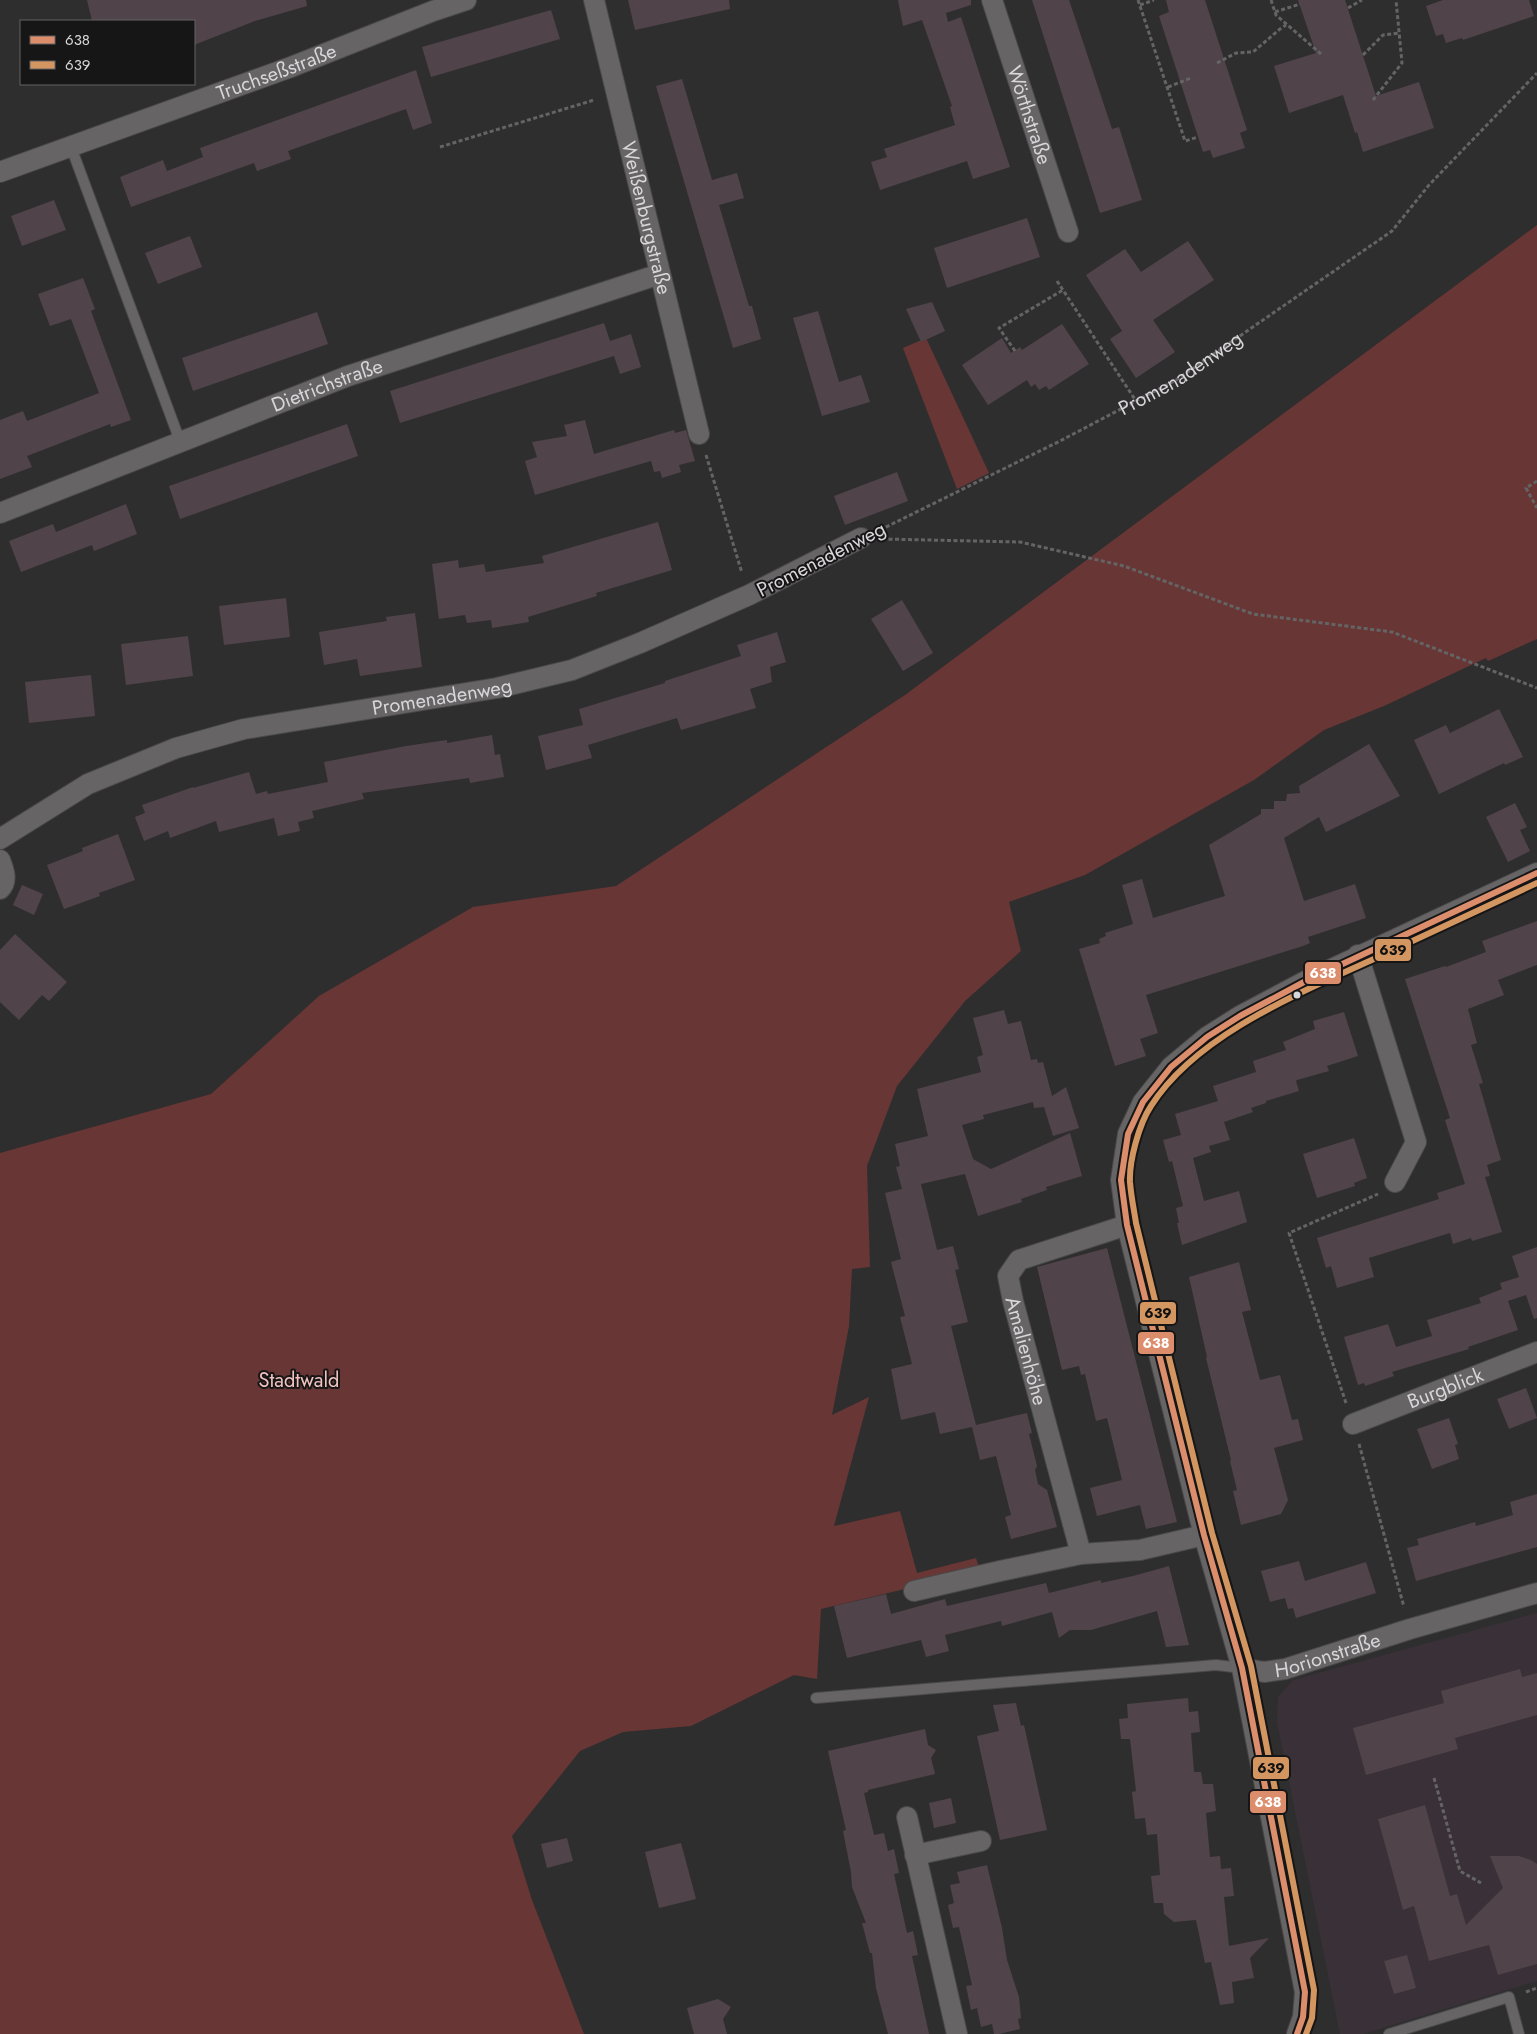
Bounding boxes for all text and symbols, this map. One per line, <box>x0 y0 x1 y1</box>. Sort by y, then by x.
legend <box>20 20 195 85</box>
text: 638 <box>65 29 90 51</box>
street label: Truchseßstraße <box>213 37 341 108</box>
text: 639 <box>65 54 90 76</box>
street label: Wörthstraße <box>999 62 1059 168</box>
street label: Weißenburgstraße <box>614 138 679 297</box>
street label: Promenadenweg <box>1113 324 1249 423</box>
street label: Dietrichstraße <box>267 352 386 420</box>
street label: Promenadenweg <box>752 514 891 604</box>
street label: Promenadenweg <box>370 671 515 723</box>
line badge: 639 <box>1374 938 1412 962</box>
text: 639 <box>1379 940 1407 960</box>
line badge: 638 <box>1304 961 1342 985</box>
text: 638 <box>1310 963 1337 983</box>
unlabelled marker <box>1292 990 1302 1000</box>
street label: Amalienhöhe <box>997 1293 1054 1408</box>
line badge: 639 <box>1139 1301 1177 1325</box>
text: 639 <box>1144 1303 1172 1323</box>
line badge: 638 <box>1137 1331 1175 1355</box>
text: 638 <box>1143 1333 1170 1353</box>
street label: Burgblick <box>1403 1360 1488 1416</box>
park label: Stadtwald <box>259 1366 339 1395</box>
street label: Horionstraße <box>1273 1625 1384 1685</box>
line badge: 639 <box>1252 1756 1290 1780</box>
text: 639 <box>1257 1758 1285 1778</box>
line badge: 638 <box>1249 1790 1287 1814</box>
text: 638 <box>1255 1792 1282 1812</box>

